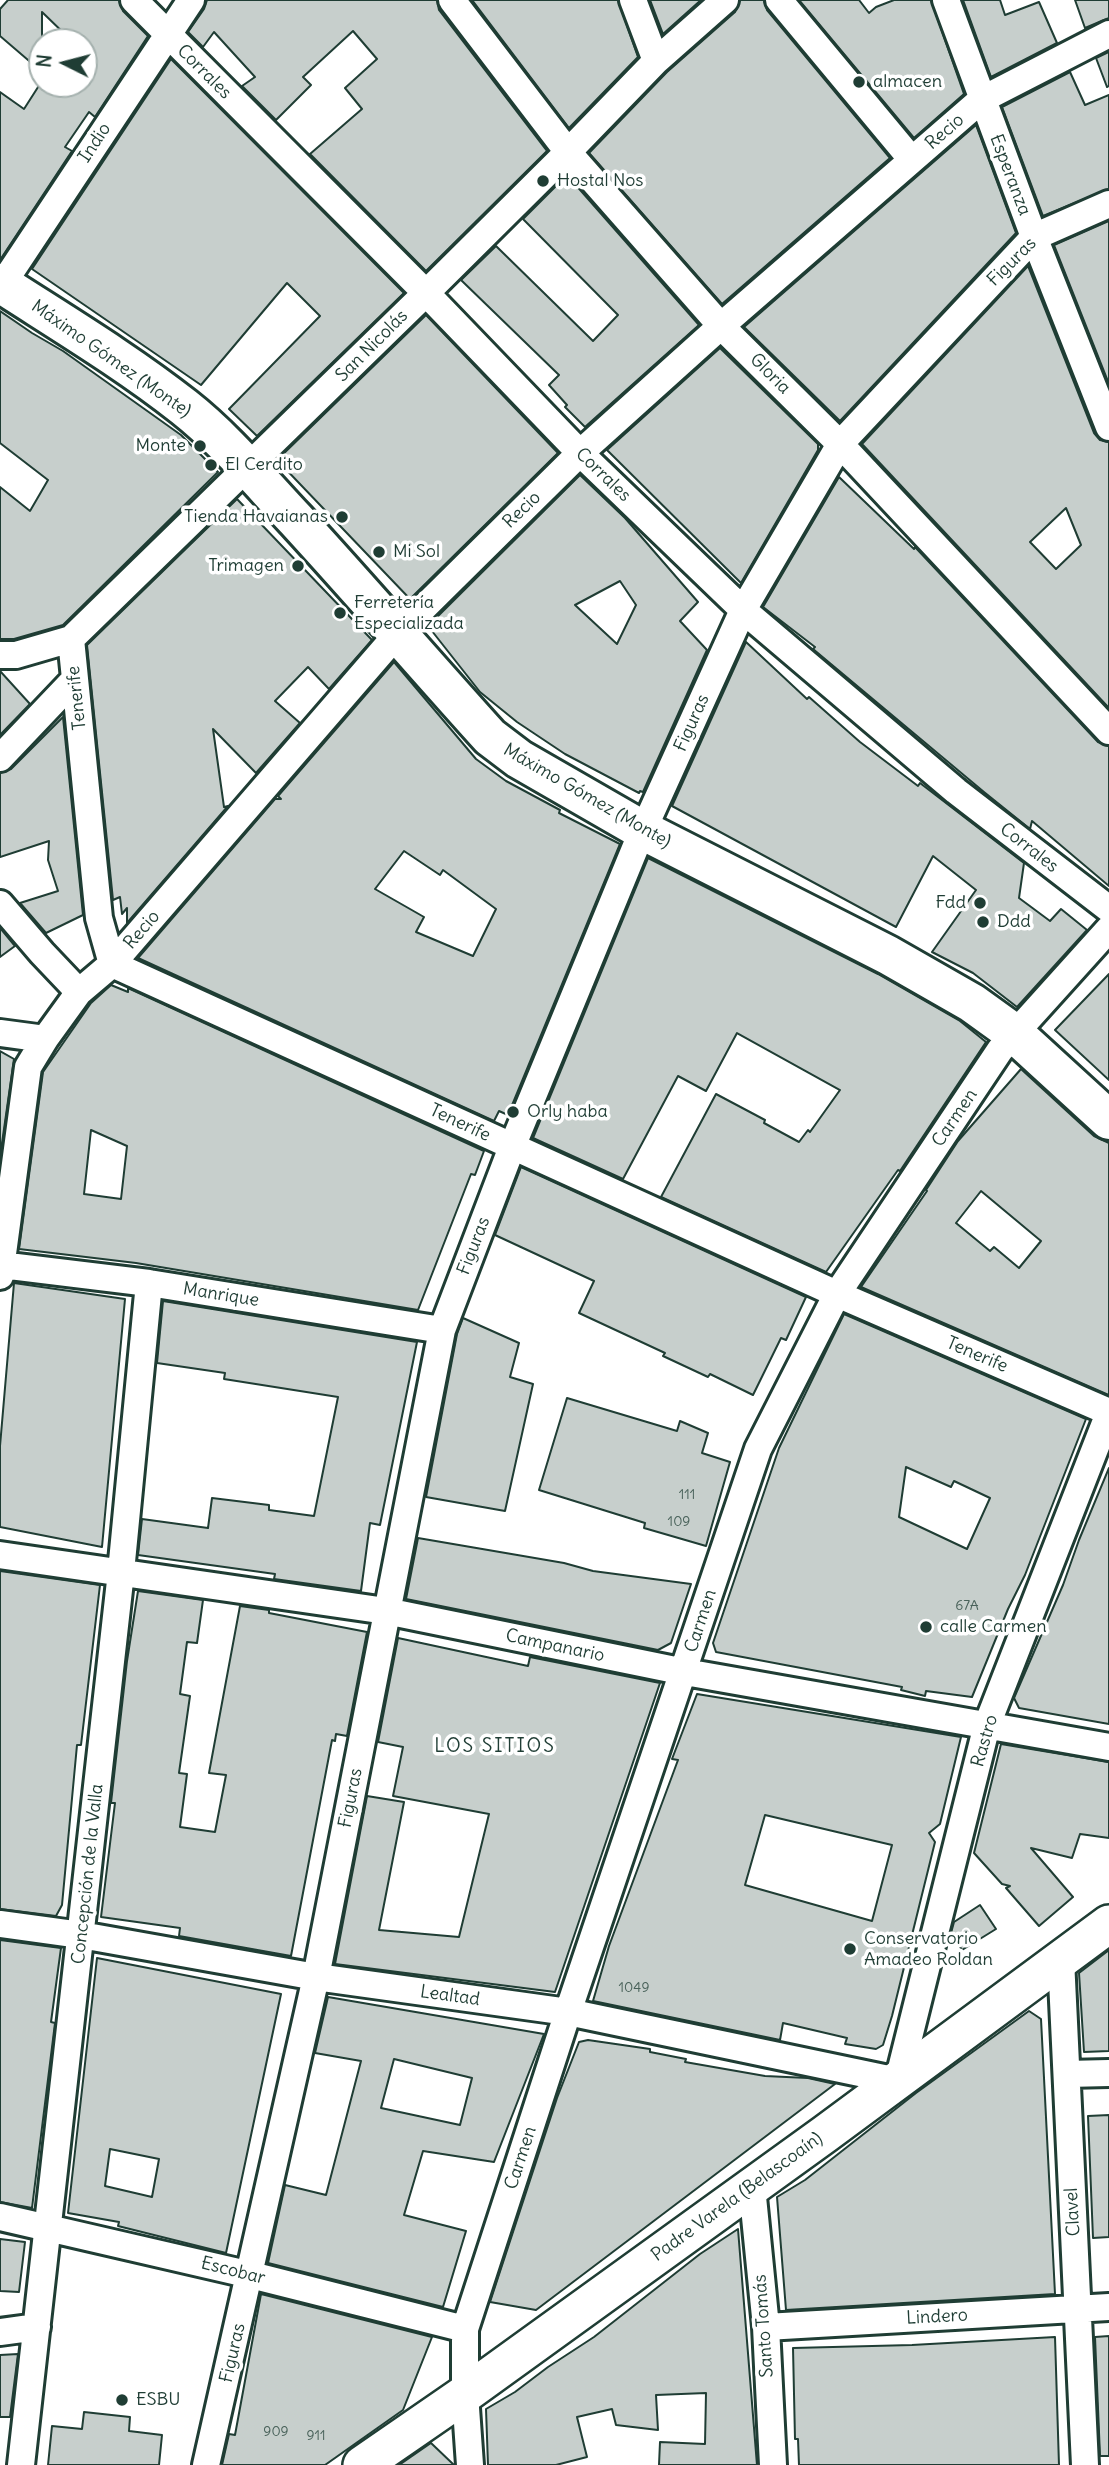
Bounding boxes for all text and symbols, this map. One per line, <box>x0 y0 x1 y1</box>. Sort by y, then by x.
north arrow <box>28 28 98 98</box>
street label: Corrales <box>172 40 236 104</box>
text: N <box>31 53 57 69</box>
place label: almacen <box>873 71 942 93</box>
marker: almacen <box>851 74 867 90</box>
street label: Recio <box>921 109 969 155</box>
street label: Indio <box>74 119 116 167</box>
street label: Esperanza <box>985 131 1035 219</box>
place label: Hostal Nos <box>557 170 643 192</box>
marker: Hostal Nos <box>535 173 551 189</box>
street label: Figuras <box>983 233 1041 291</box>
street label: Máximo Gómez (Monte) <box>27 296 195 422</box>
street label: San Nicolás <box>331 305 413 387</box>
street label: Gloria <box>745 349 795 399</box>
place label: Monte <box>136 435 186 457</box>
marker: Monte <box>192 438 208 454</box>
street label: Corrales <box>571 443 635 507</box>
place label: El Cerdito <box>225 454 303 476</box>
marker: El Cerdito <box>203 457 219 473</box>
street label: Recio <box>499 487 545 533</box>
place label: Tienda Havaianas <box>184 506 328 528</box>
marker: Tienda Havaianas <box>334 509 350 525</box>
place label: Mi Sol <box>393 541 440 563</box>
marker: Mi Sol <box>371 544 387 560</box>
place label: Trimagen <box>208 555 284 577</box>
marker: Trimagen <box>290 558 306 574</box>
place label: Ferretería Especializada <box>354 592 464 634</box>
marker: Ferretería Especializada <box>332 605 348 621</box>
street label: Tenerife <box>63 665 91 731</box>
street label: Figuras <box>670 691 714 755</box>
street label: Máximo Gómez (Monte) <box>499 739 675 853</box>
street label: Corrales <box>995 818 1063 878</box>
place label: Fdd <box>935 892 966 914</box>
marker: Fdd <box>972 895 988 911</box>
street label: Recio <box>119 906 165 954</box>
place label: Ddd <box>997 911 1031 933</box>
marker: Ddd <box>975 914 991 930</box>
street label: Carmen <box>928 1085 982 1151</box>
street label: Tenerife <box>426 1100 494 1146</box>
place label: Orly haba <box>527 1101 608 1123</box>
marker: Orly haba <box>505 1104 521 1120</box>
street label: Figuras <box>453 1214 495 1278</box>
street label: Manrique <box>181 1278 261 1312</box>
street label: Tenerife <box>943 1332 1011 1378</box>
house number: 111 <box>679 1487 695 1503</box>
house number: 109 <box>668 1514 690 1530</box>
street label: Carmen <box>681 1587 721 1655</box>
house number: 67A <box>955 1598 979 1614</box>
place label: calle Carmen <box>940 1616 1047 1638</box>
marker: calle Carmen <box>918 1619 934 1635</box>
street label: Campanario <box>504 1625 606 1667</box>
street label: Rastro <box>967 1712 1003 1770</box>
district label: LOS SITIOS <box>436 1736 554 1758</box>
street label: Figuras <box>335 1766 367 1830</box>
street label: Concepción de la Valla <box>68 1783 108 1965</box>
place label: Conservatorio Amadeo Roldan <box>864 1928 993 1970</box>
marker: Conservatorio Amadeo Roldan <box>842 1941 858 1957</box>
house number: 1049 <box>619 1980 649 1996</box>
street label: Lealtad <box>419 1981 481 2011</box>
street label: Carmen <box>501 2124 541 2192</box>
street label: Padre Varela (Belascoaín) <box>647 2128 827 2266</box>
street label: Clavel <box>1061 2187 1085 2237</box>
street label: Escobar <box>199 2253 267 2289</box>
street label: Santo Tomás <box>750 2274 778 2378</box>
street label: Lindero <box>906 2305 968 2329</box>
street label: Figuras <box>216 2321 250 2385</box>
place label: ESBU <box>136 2389 181 2411</box>
marker: ESBU <box>114 2392 130 2408</box>
house number: 909 <box>263 2424 289 2440</box>
house number: 911 <box>306 2428 326 2444</box>

